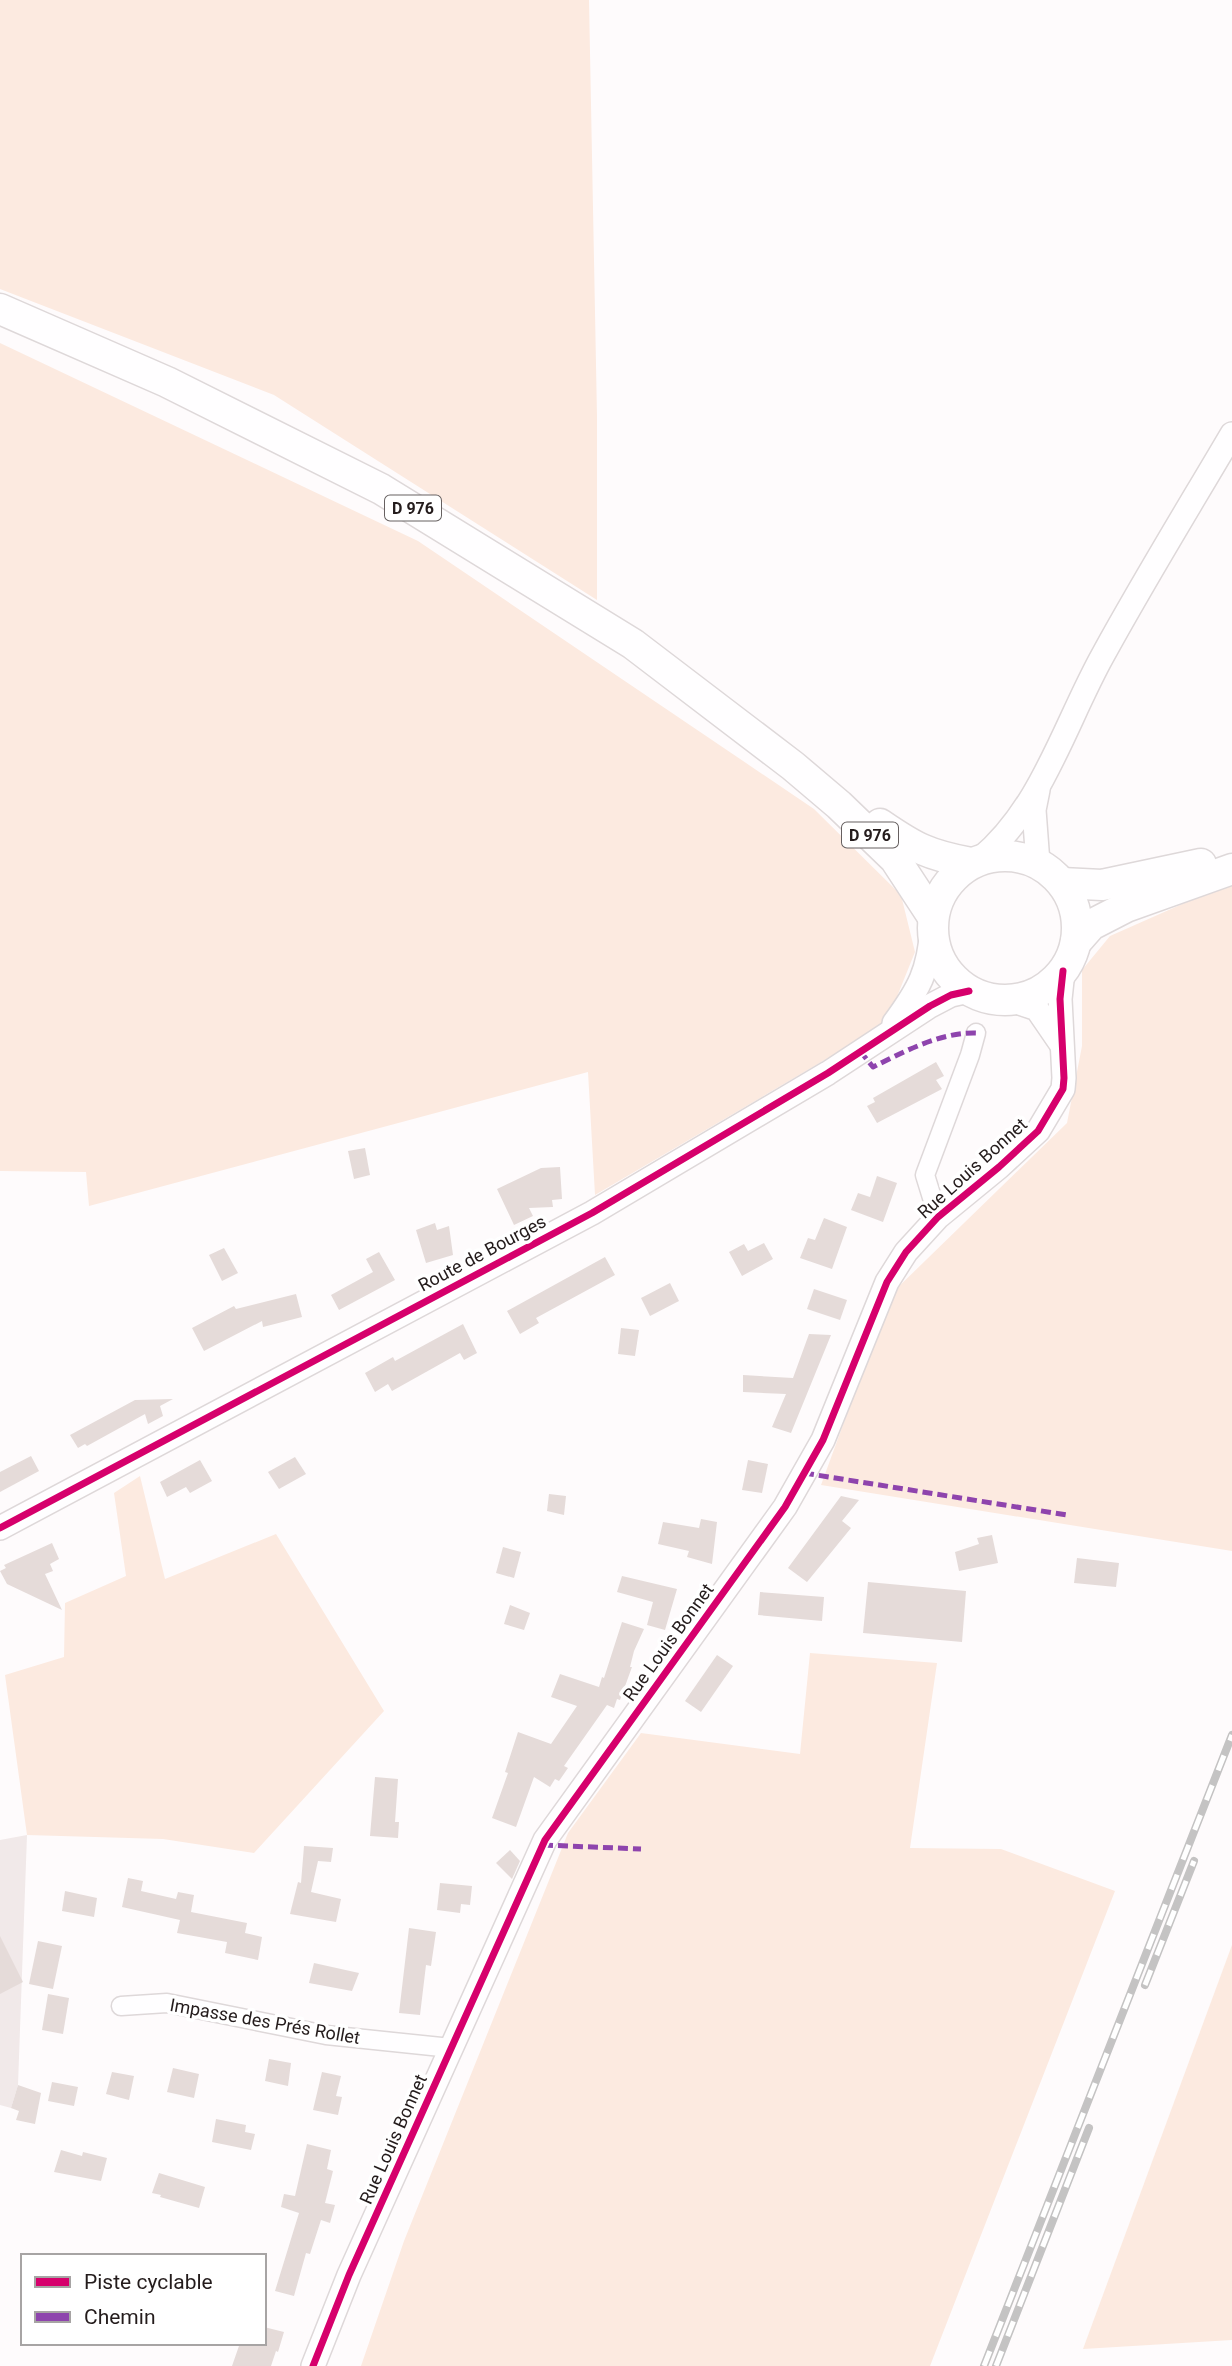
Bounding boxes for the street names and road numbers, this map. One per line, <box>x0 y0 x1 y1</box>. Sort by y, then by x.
road number: D 976 <box>385 495 441 520</box>
road number: D 976 <box>842 822 898 848</box>
street label: Rue Louis Bonnet <box>913 1113 1031 1223</box>
street label: Route de Bourges <box>415 1210 549 1296</box>
street label: Rue Louis Bonnet <box>618 1579 718 1705</box>
street label: Impasse des Prés Rollet <box>168 1994 362 2048</box>
street label: Rue Louis Bonnet <box>355 2071 431 2207</box>

